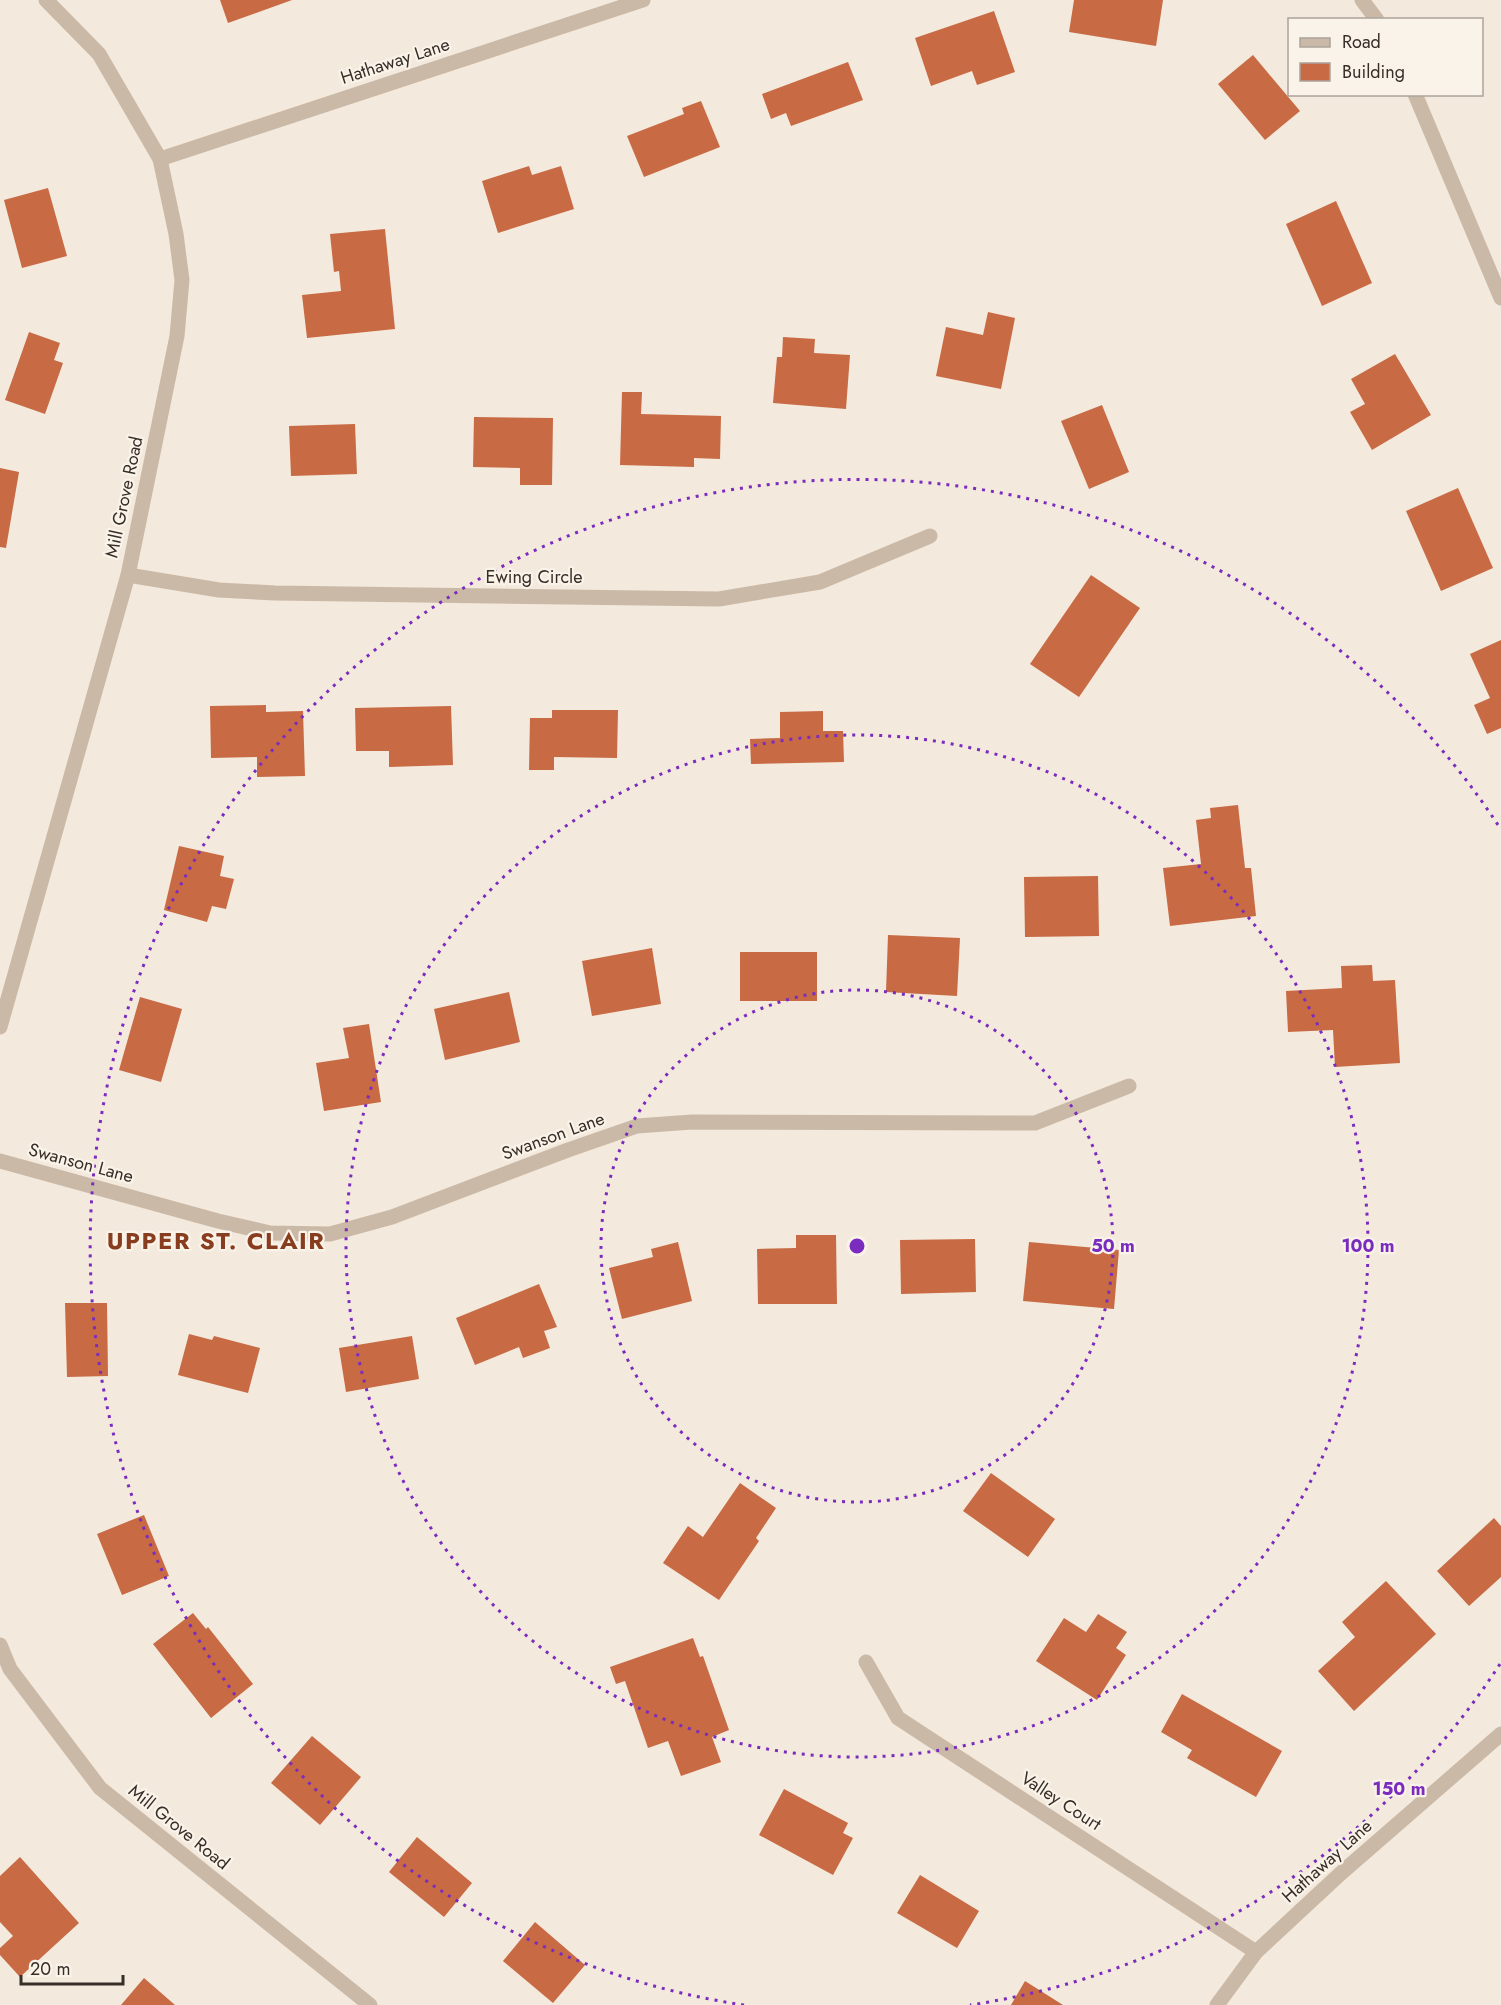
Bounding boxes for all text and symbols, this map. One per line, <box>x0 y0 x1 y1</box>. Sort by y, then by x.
legend <box>1288 18 1483 96</box>
text: Road <box>1342 29 1381 55</box>
street label: Hathaway Lane <box>337 31 453 91</box>
text: Building <box>1342 59 1405 85</box>
street label: Mill Grove Road <box>98 434 150 560</box>
street label: Ewing Circle <box>486 564 582 590</box>
street label: Swanson Lane <box>498 1105 608 1167</box>
street label: Swanson Lane <box>26 1137 136 1189</box>
district label: UPPER ST. CLAIR <box>107 1223 325 1258</box>
text: 50 m <box>1091 1233 1135 1259</box>
text: 100 m <box>1341 1233 1395 1259</box>
centre of rings <box>847 1236 867 1256</box>
street label: Valley Court <box>1016 1765 1107 1837</box>
text: 150 m <box>1373 1776 1425 1802</box>
street label: Mill Grove Road <box>123 1778 235 1876</box>
street label: Hathaway Lane <box>1276 1813 1378 1909</box>
scale bar <box>21 1948 123 1986</box>
text: 20 m <box>30 1956 70 1982</box>

